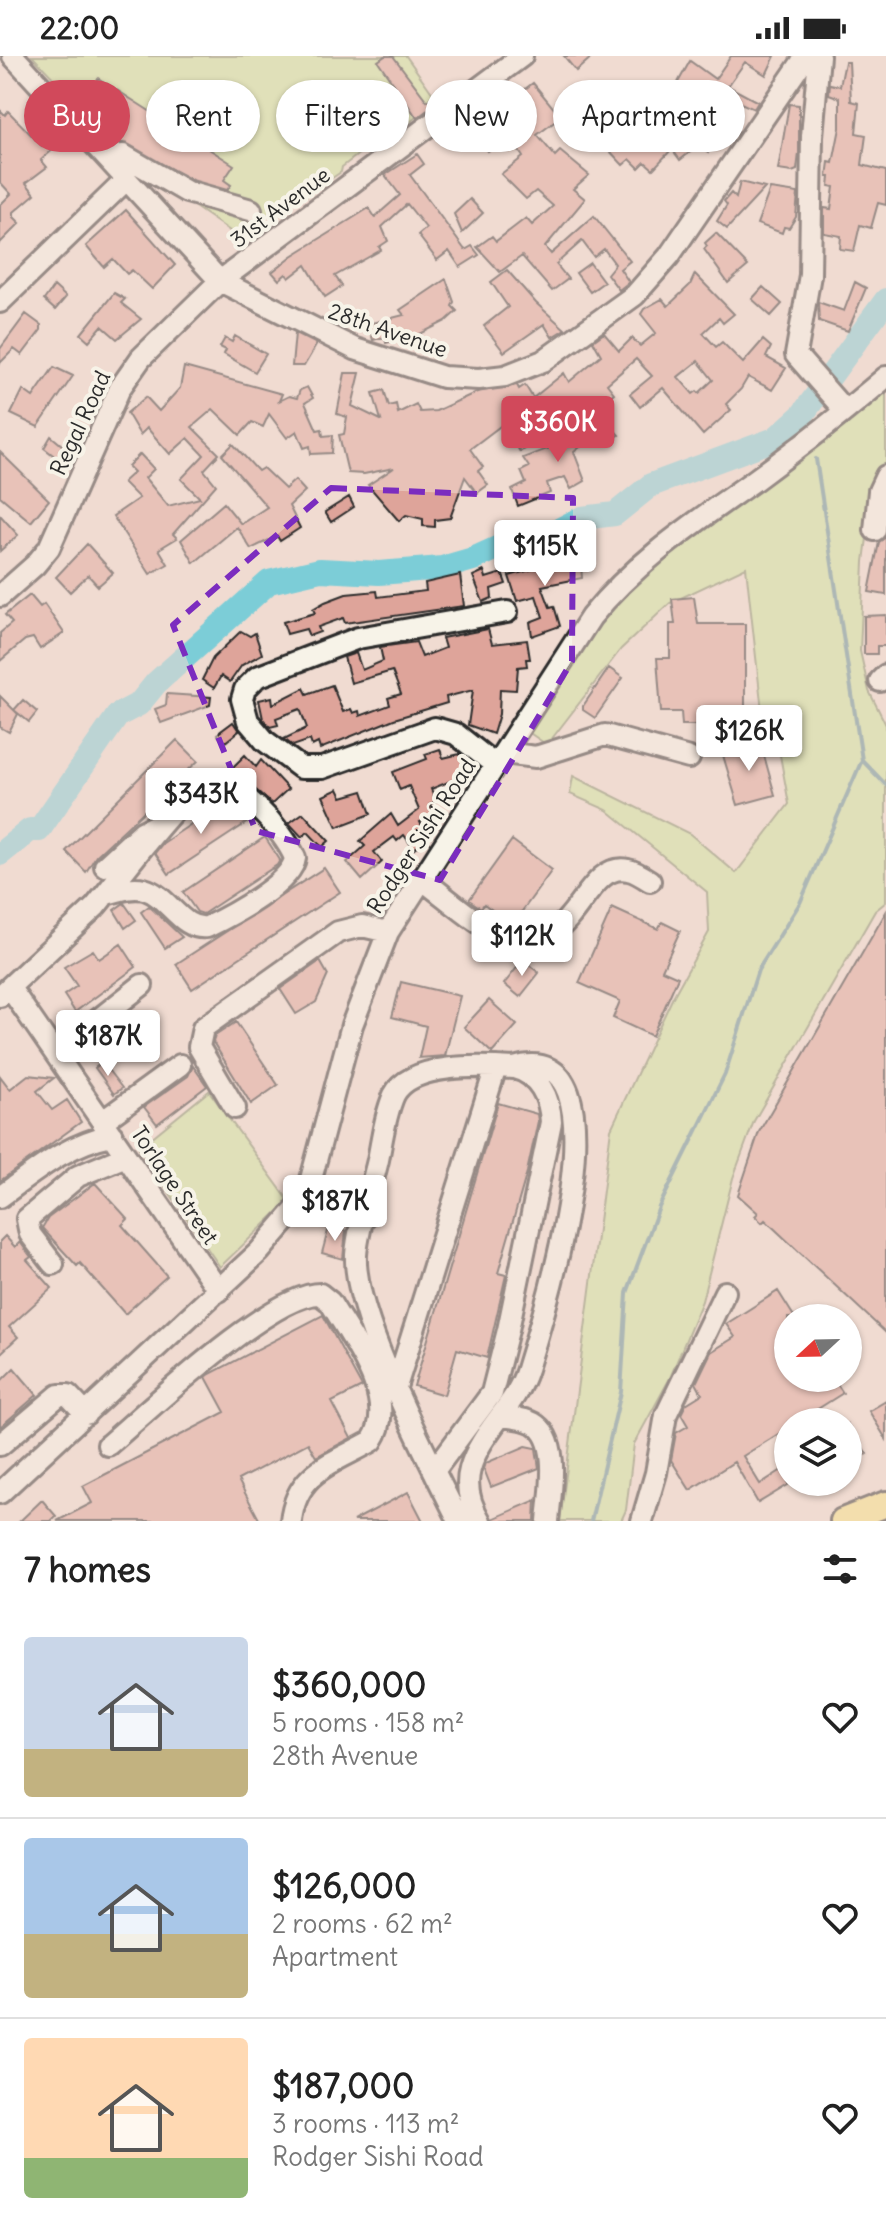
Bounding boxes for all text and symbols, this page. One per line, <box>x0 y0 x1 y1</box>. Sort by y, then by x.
text: 22:00 <box>40 9 119 47</box>
chip: Buy <box>24 80 130 152</box>
chip: Rent <box>146 80 260 152</box>
chip: Filters <box>276 80 409 152</box>
chip: New <box>425 80 537 152</box>
chip: Apartment <box>553 80 745 152</box>
street label: 31st Avenue <box>225 160 335 254</box>
street label: 28th Avenue <box>325 297 451 363</box>
street label: Regal Road <box>44 366 116 480</box>
pin: $360K <box>502 396 614 464</box>
text: $360K <box>519 405 597 438</box>
pin: $115K <box>489 520 601 588</box>
text: $115K <box>512 529 578 562</box>
pin: $126K <box>693 705 805 773</box>
text: $126K <box>714 714 784 747</box>
street label: Rodger Sishi Road <box>360 753 482 919</box>
pin: $343K <box>145 768 257 836</box>
text: $343K <box>163 777 239 810</box>
pin: $112K <box>466 910 578 978</box>
text: $112K <box>490 919 554 952</box>
pin: $187K <box>52 1010 164 1078</box>
text: $187K <box>74 1019 142 1052</box>
street label: Torlage Street <box>125 1120 225 1250</box>
pin: $187K <box>279 1175 391 1243</box>
text: $187K <box>301 1184 369 1217</box>
north arrow <box>774 1304 862 1392</box>
map controls <box>774 1304 862 1496</box>
button: layers <box>774 1408 862 1496</box>
icon: filters <box>818 1547 862 1591</box>
text: 7 homes <box>24 1548 151 1591</box>
text: $360,000 <box>272 1663 426 1706</box>
icon: home <box>88 1669 184 1765</box>
icon: heart <box>818 1695 862 1739</box>
text: 5 rooms · 158 m² <box>272 1706 464 1739</box>
text: 28th Avenue <box>272 1739 418 1772</box>
text: $126,000 <box>272 1864 416 1907</box>
icon: home <box>88 1870 184 1966</box>
icon: heart <box>818 1896 862 1940</box>
text: 2 rooms · 62 m² <box>272 1907 453 1940</box>
text: Apartment <box>272 1940 398 1973</box>
text: $187,000 <box>272 2064 414 2107</box>
icon: home <box>88 2070 184 2166</box>
icon: heart <box>818 2096 862 2140</box>
text: 3 rooms · 113 m² <box>272 2107 459 2140</box>
text: Rodger Sishi Road <box>272 2140 484 2173</box>

